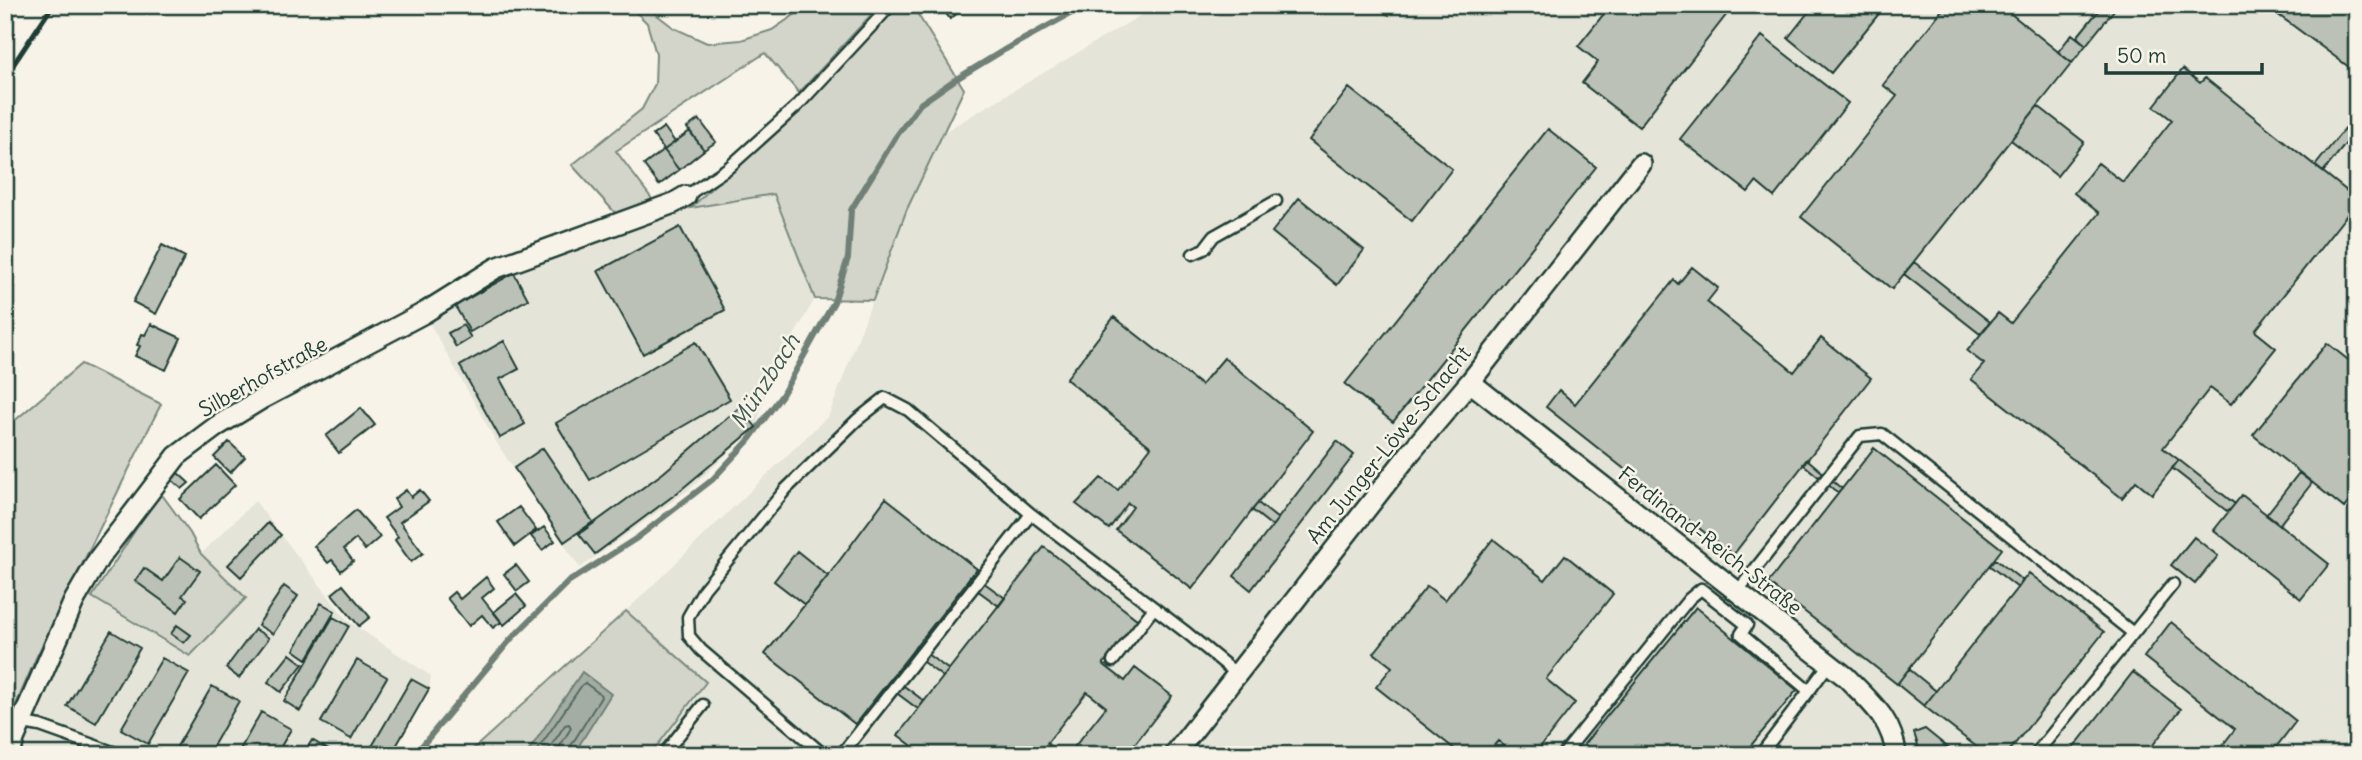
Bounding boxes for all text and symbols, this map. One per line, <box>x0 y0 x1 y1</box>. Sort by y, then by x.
scale bar <box>2106 32 2262 76</box>
text: 50 m <box>2117 42 2166 69</box>
water label: Münzbach <box>723 327 806 433</box>
street label: Silberhofstraße <box>194 330 332 423</box>
street label: Am Junger-Löwe-Schacht <box>1301 340 1477 549</box>
street label: Ferdinand-Reich-Straße <box>1613 460 1808 621</box>

